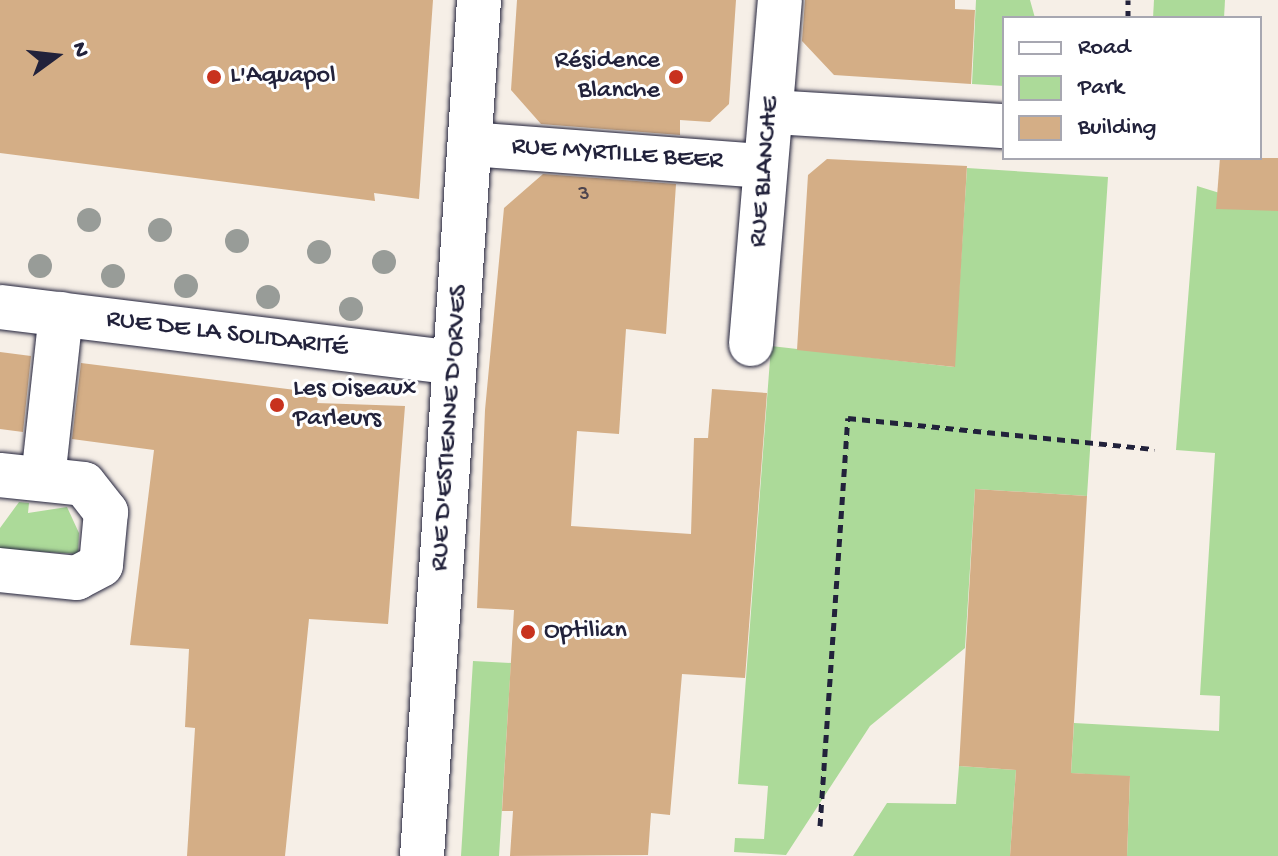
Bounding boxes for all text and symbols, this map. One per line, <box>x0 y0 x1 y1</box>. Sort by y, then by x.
north arrow <box>16 16 96 96</box>
legend <box>1002 16 1262 160</box>
text: Road <box>1078 34 1130 63</box>
text: N <box>65 39 94 60</box>
place label: Résidence Blanche <box>554 46 660 108</box>
place label: L'Aquapol <box>230 61 336 93</box>
marker: L'Aquapol <box>205 68 223 86</box>
marker: Résidence Blanche <box>667 68 685 86</box>
text: Park <box>1078 74 1124 103</box>
street label: RUE BLANCHE <box>744 95 788 249</box>
text: Building <box>1078 114 1156 143</box>
street label: RUE MYRTILLE BEER <box>510 132 724 178</box>
house number: 3 <box>578 183 590 209</box>
street label: RUE D'ESTIENNE D'ORVES <box>425 284 477 572</box>
street label: RUE DE LA SOLIDARITÉ <box>104 305 350 365</box>
place label: Les Oiseaux Parleurs <box>293 374 416 436</box>
marker: Les Oiseaux Parleurs <box>268 396 286 414</box>
place label: Optilian <box>544 616 627 648</box>
marker: Optilian <box>519 623 537 641</box>

